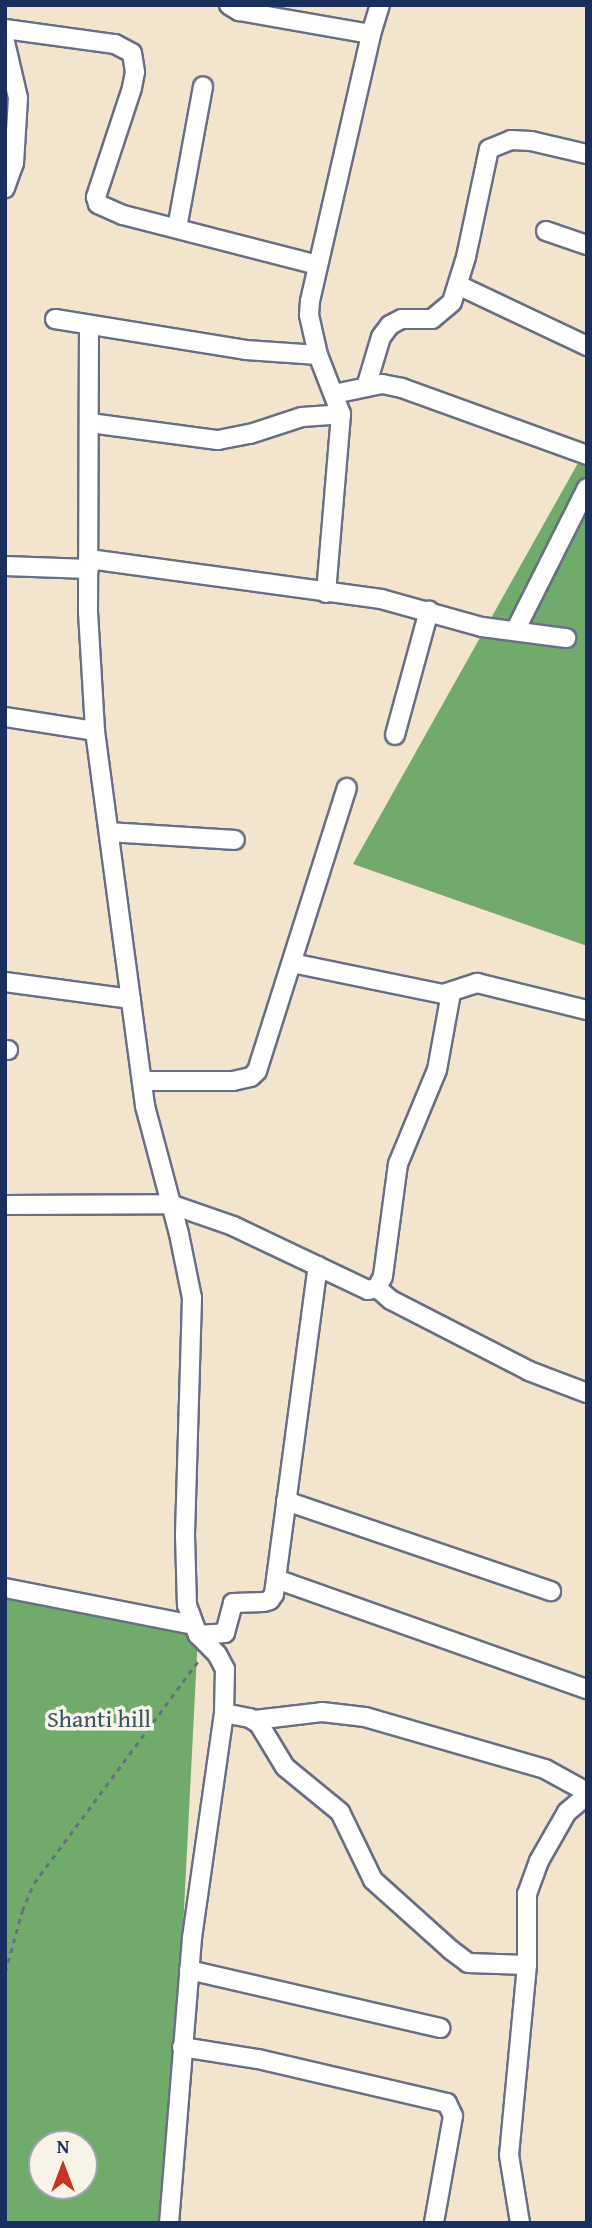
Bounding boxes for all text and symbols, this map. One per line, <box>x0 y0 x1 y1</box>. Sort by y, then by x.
park label: Shanti hill <box>47 1705 151 1733</box>
north arrow <box>28 2130 98 2200</box>
text: N <box>57 2132 69 2160</box>

